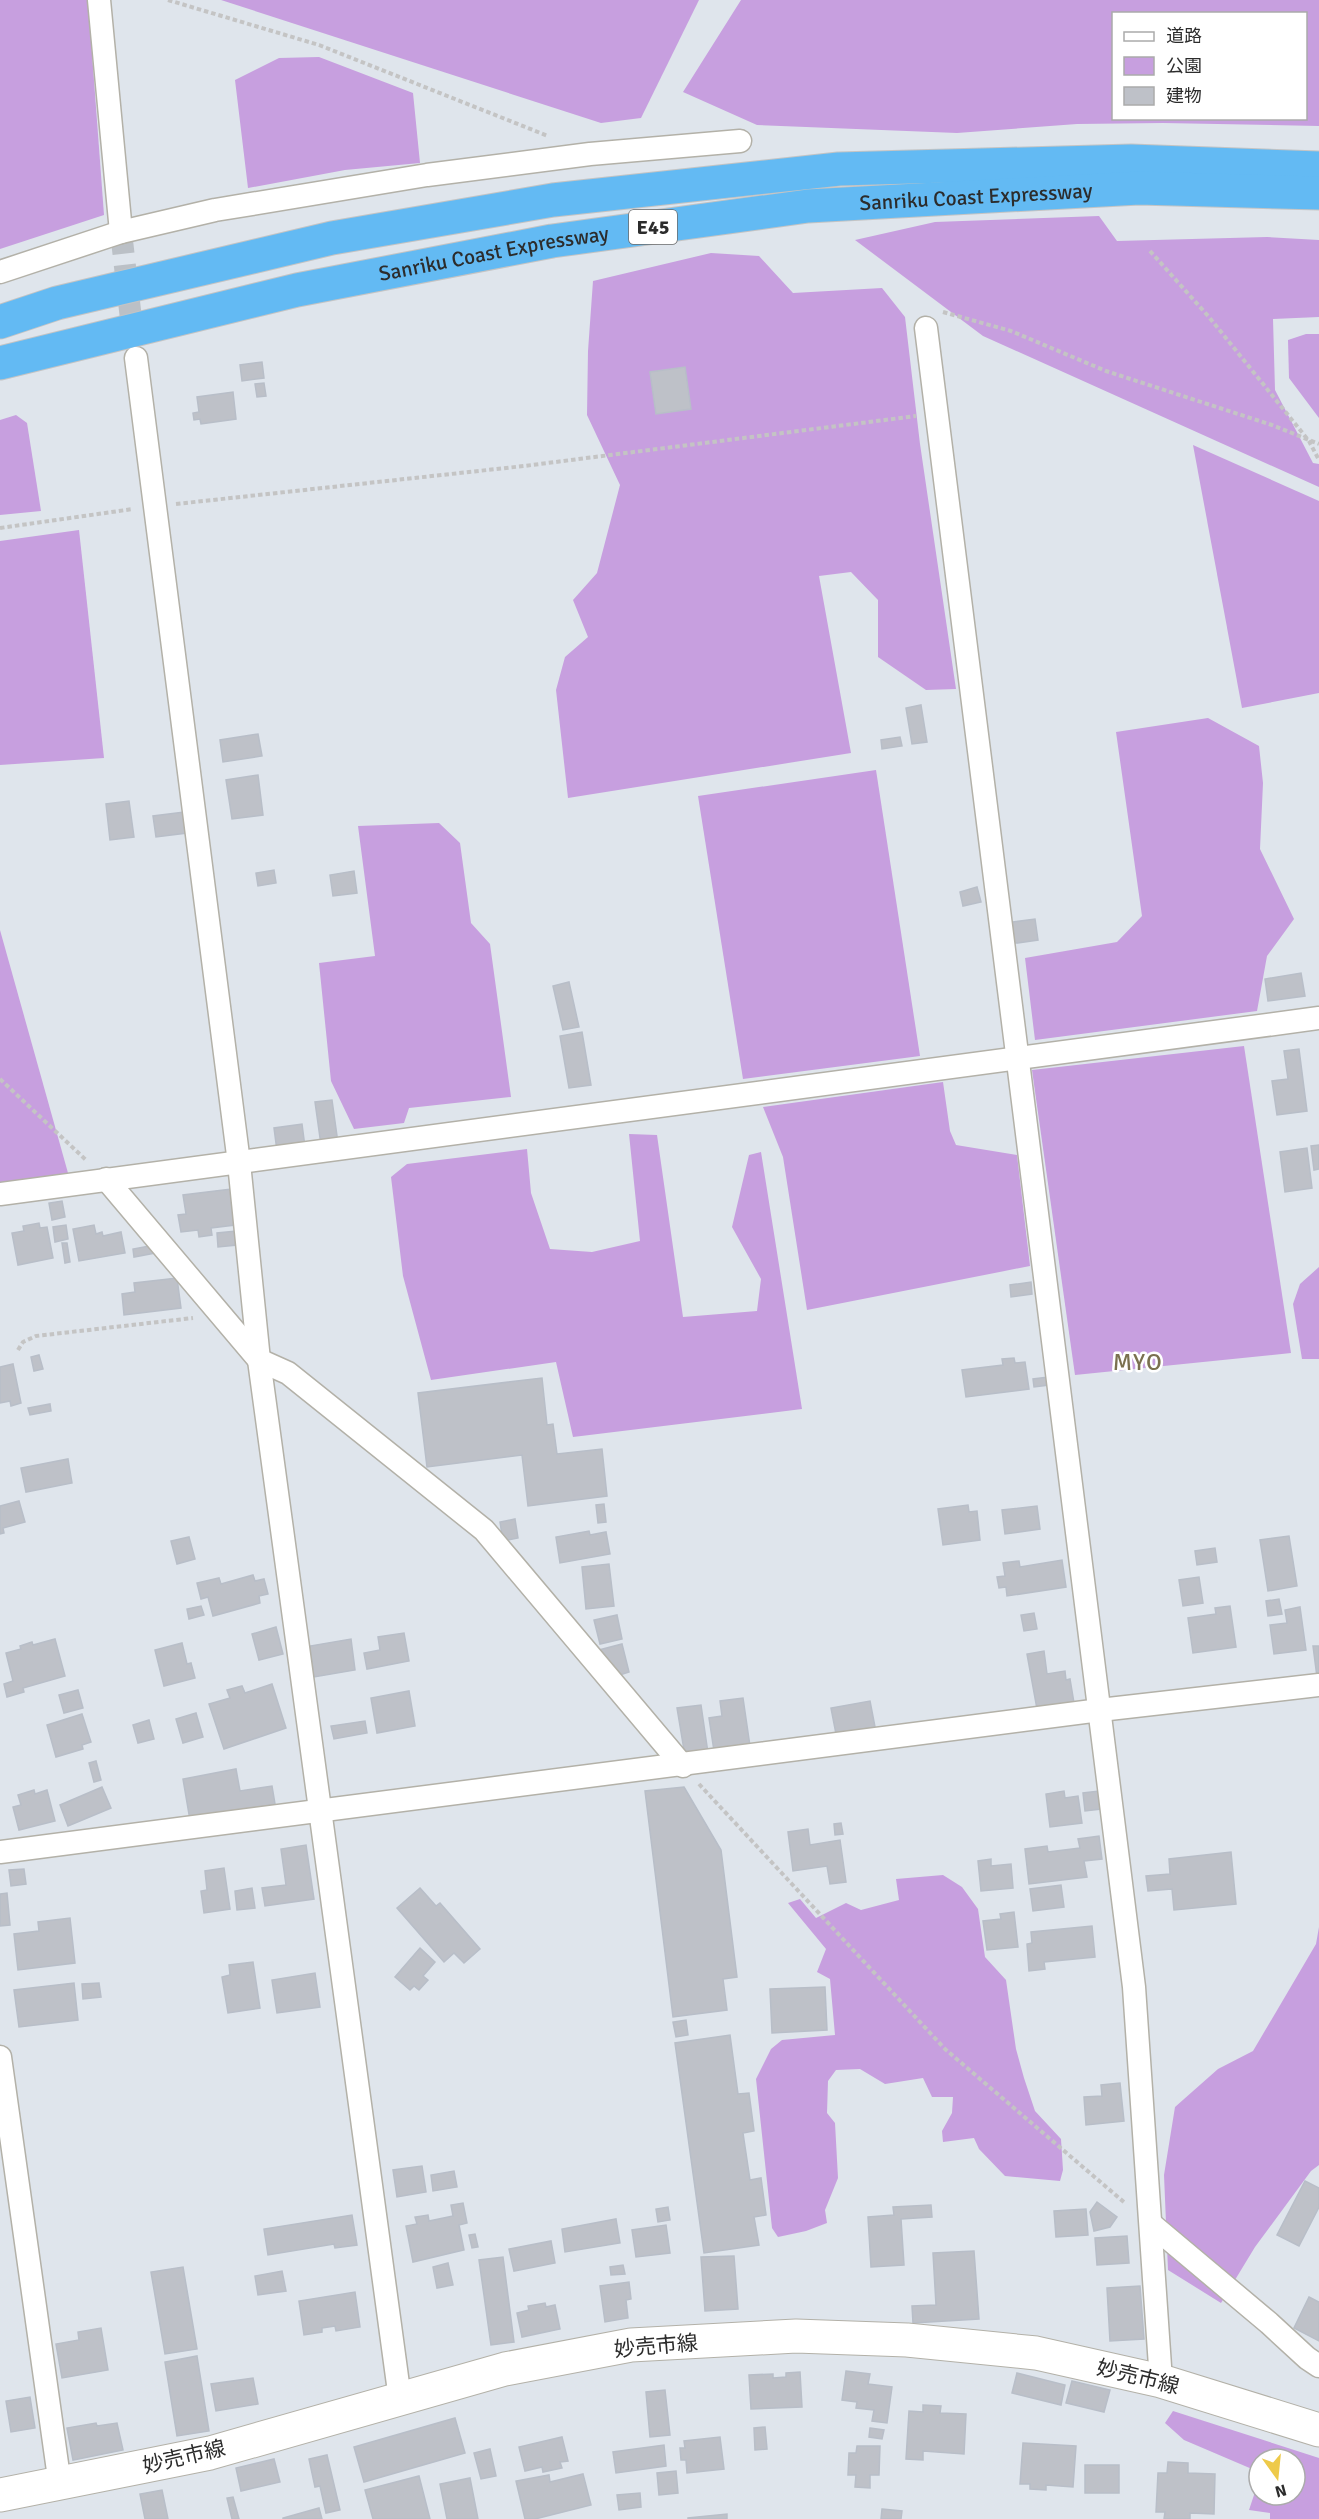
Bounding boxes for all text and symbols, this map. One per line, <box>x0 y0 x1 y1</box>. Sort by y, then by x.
legend <box>1112 12 1307 120</box>
text: 道路 <box>1166 25 1202 47</box>
text: 公園 <box>1166 55 1202 77</box>
text: 建物 <box>1166 85 1202 107</box>
street label: Sanriku Coast Expressway <box>859 178 1093 216</box>
road number: E45 <box>629 210 677 244</box>
street label: Sanriku Coast Expressway <box>377 220 611 287</box>
district label: MYO <box>1113 1347 1163 1377</box>
street label: 妙売市線 <box>613 2329 699 2363</box>
street label: 妙売市線 <box>1094 2354 1182 2400</box>
street label: 妙売市線 <box>140 2435 228 2479</box>
north arrow <box>1247 2447 1307 2507</box>
text: N <box>1273 2479 1289 2502</box>

